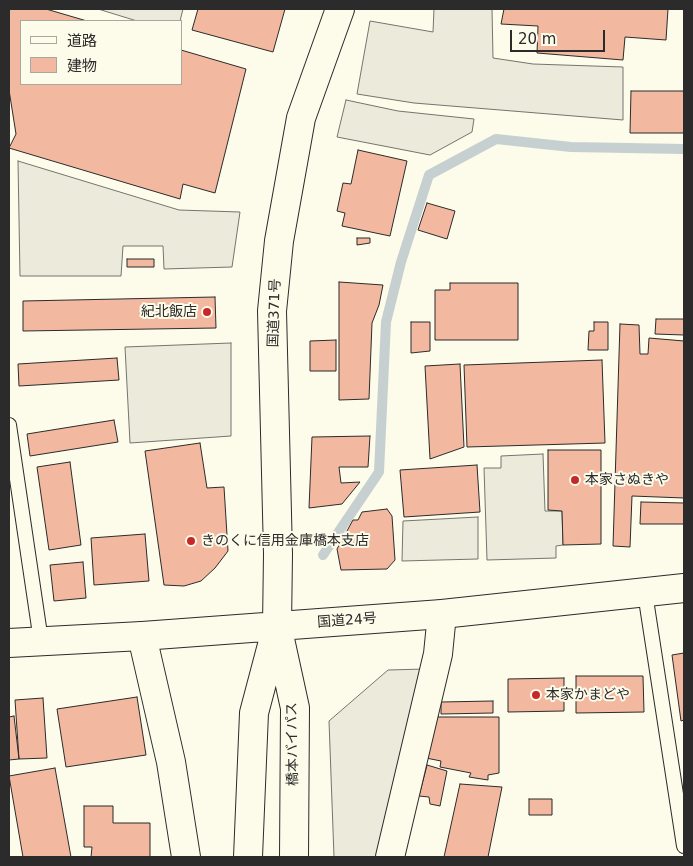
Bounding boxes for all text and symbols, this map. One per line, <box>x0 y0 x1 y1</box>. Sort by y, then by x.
legend <box>20 20 182 85</box>
scale bar <box>513 20 608 52</box>
text: 20 m <box>518 30 556 48</box>
text: 道路 <box>67 32 97 50</box>
text: 建物 <box>67 57 97 75</box>
street label: 国道371号 <box>265 278 285 348</box>
place label: 紀北飯店 <box>141 304 197 320</box>
marker: 紀北飯店 <box>201 306 213 318</box>
place label: 本家さぬきや <box>585 472 669 488</box>
marker: 本家さぬきや <box>569 474 581 486</box>
place label: きのくに信用金庫橋本支店 <box>201 533 369 549</box>
marker: きのくに信用金庫橋本支店 <box>185 535 197 547</box>
street label: 国道24号 <box>317 611 377 631</box>
place label: 本家かまどや <box>546 687 630 703</box>
marker: 本家かまどや <box>530 689 542 701</box>
street label: 橋本バイパス <box>284 702 302 786</box>

